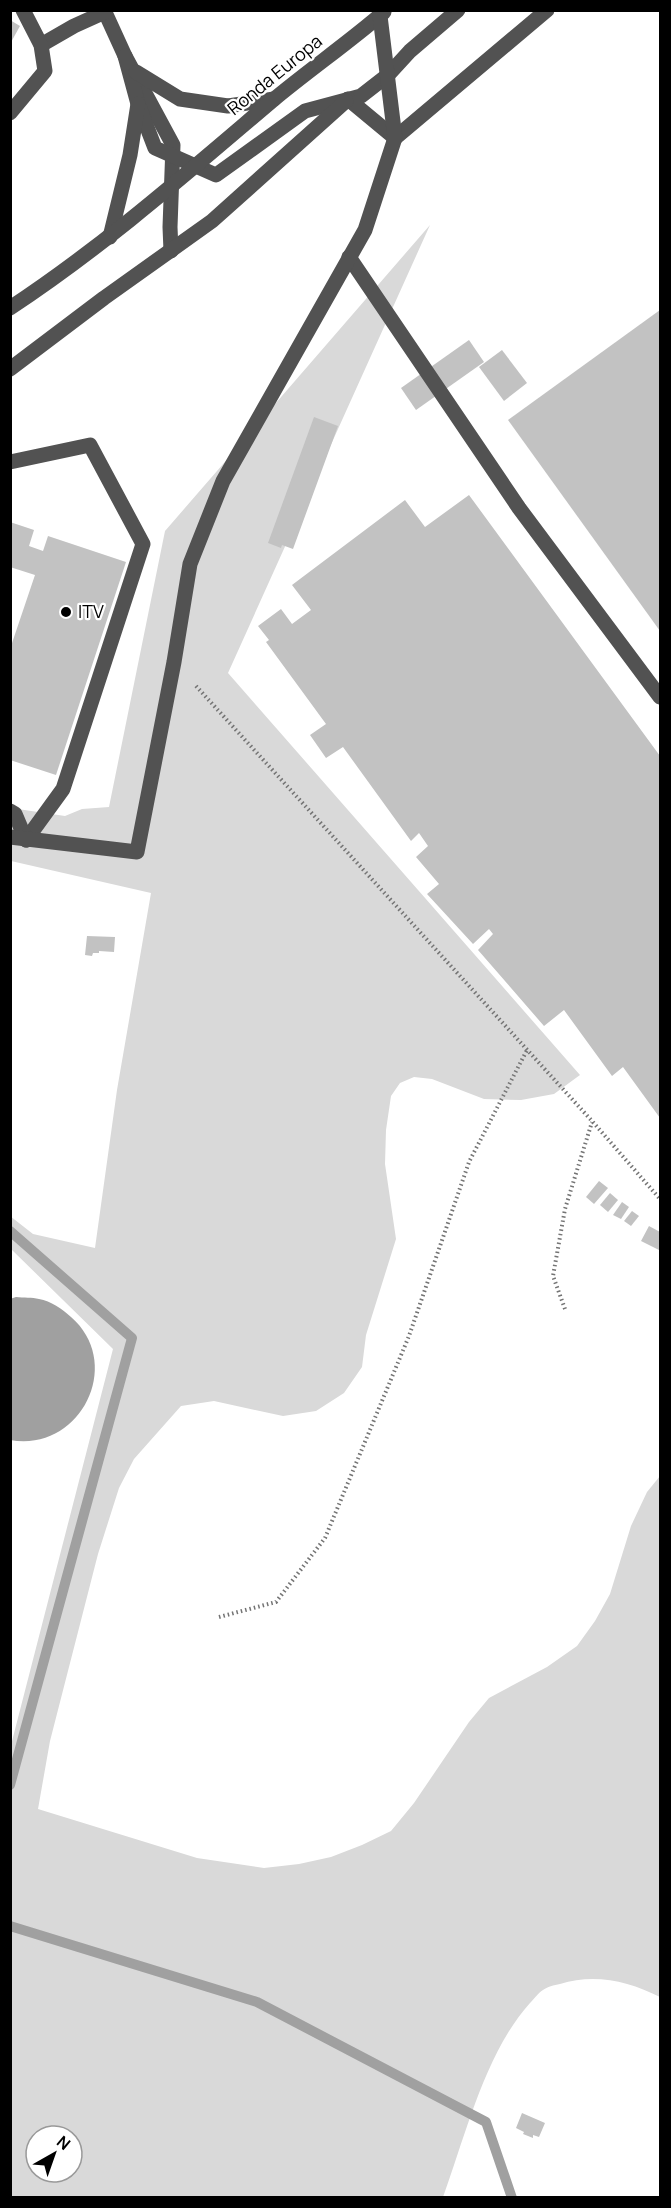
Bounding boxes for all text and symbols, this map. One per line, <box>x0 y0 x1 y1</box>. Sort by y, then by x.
street label: Ronda Europa <box>222 29 327 120</box>
place label: ITV <box>78 599 104 623</box>
marker: ITV <box>59 605 73 619</box>
north arrow <box>24 2124 84 2184</box>
text: N <box>52 2130 75 2155</box>

